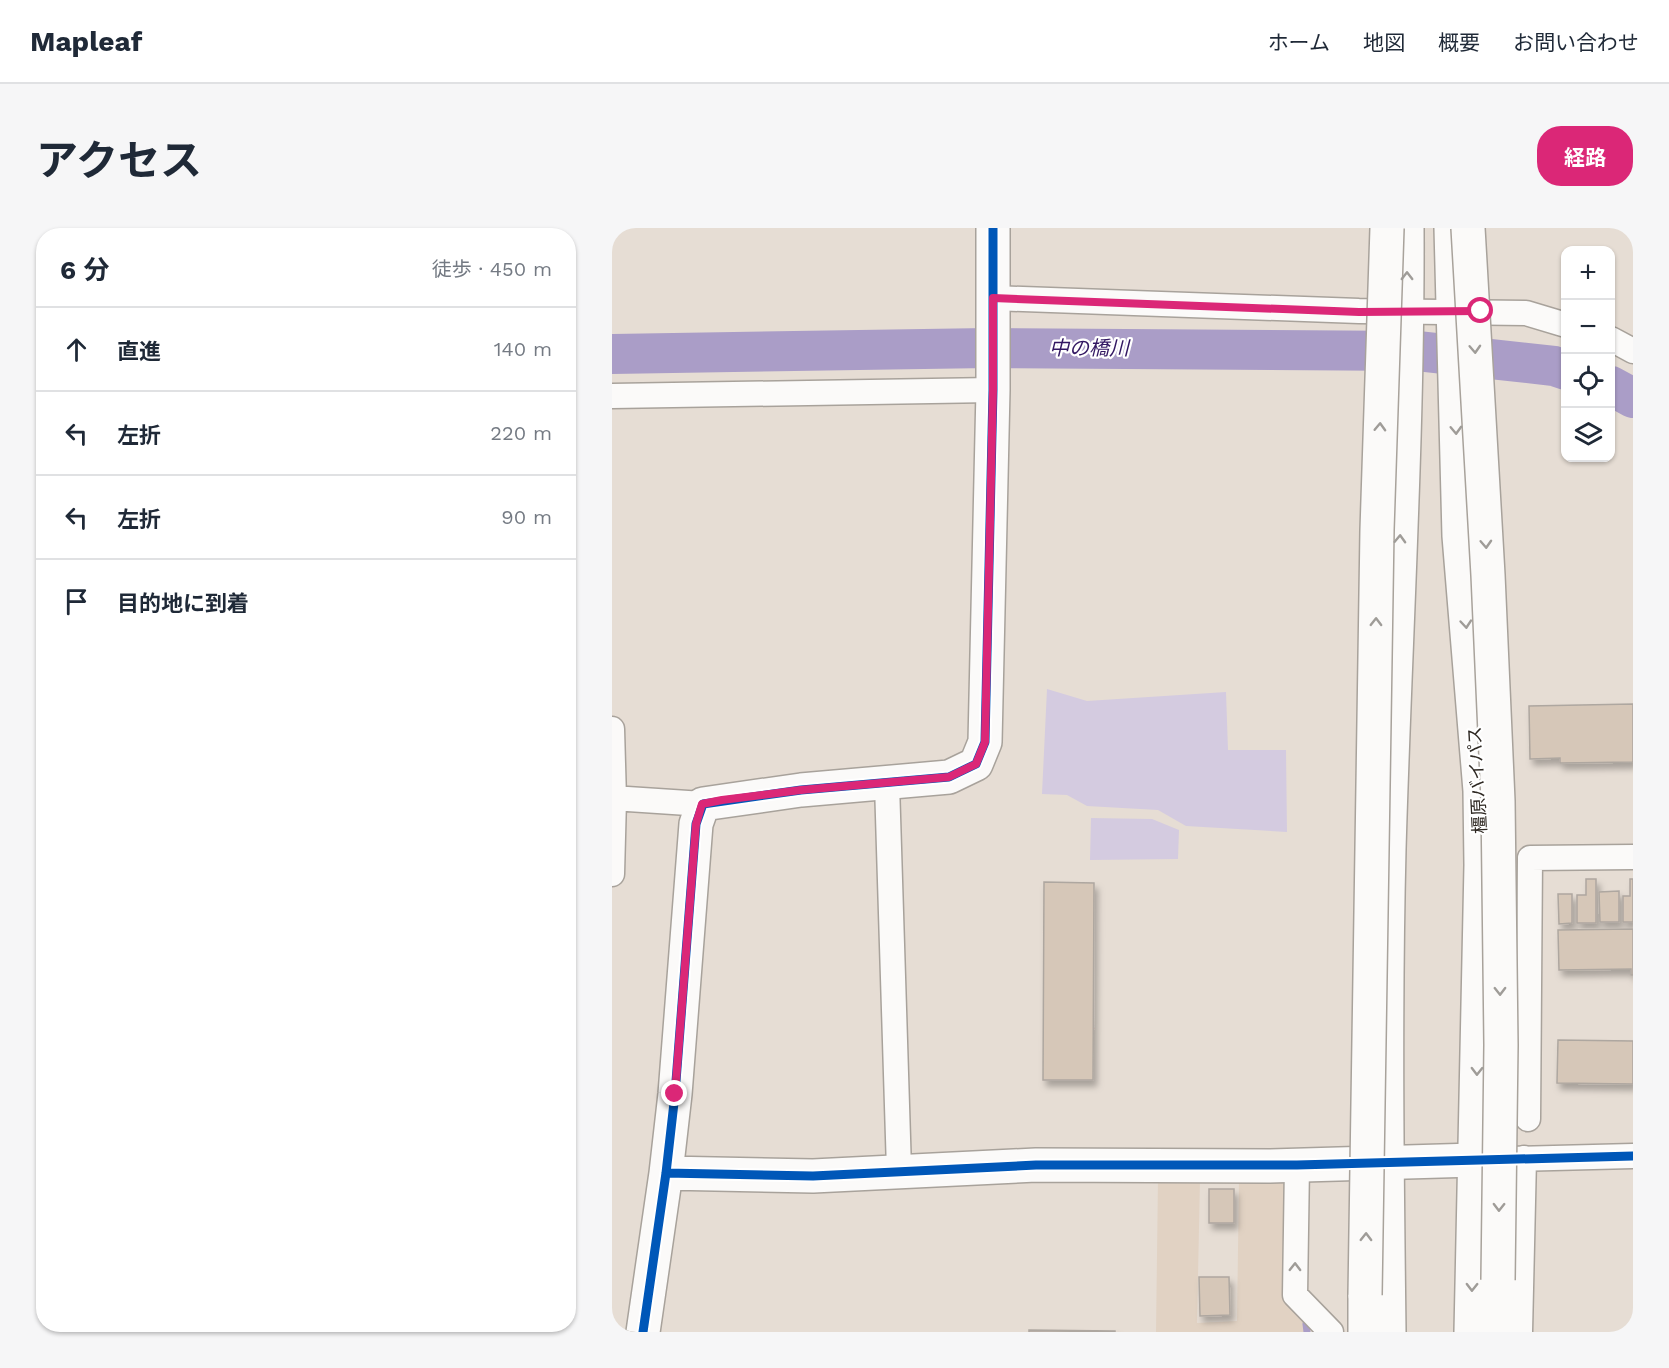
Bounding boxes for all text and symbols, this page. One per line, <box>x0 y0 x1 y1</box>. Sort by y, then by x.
text: Mapleaf <box>30 25 142 58</box>
text: ホーム <box>1268 30 1330 55</box>
text: 地図 <box>1363 30 1405 55</box>
text: 概要 <box>1438 30 1480 55</box>
text: お問い合わせ <box>1513 30 1639 55</box>
button: 経路 <box>1537 126 1633 186</box>
text: アクセス <box>36 136 202 185</box>
map controls <box>1561 246 1615 462</box>
button: + <box>1561 246 1615 300</box>
text: 6 分 <box>60 255 109 285</box>
text: 徒歩 · 450 m <box>432 257 552 281</box>
one-way arrow <box>1401 272 1413 281</box>
route start <box>1467 297 1493 323</box>
button: − <box>1561 300 1615 354</box>
icon: ahead <box>60 333 93 366</box>
water label: 中の橋川 <box>1049 336 1131 360</box>
text: 140 m <box>494 337 552 361</box>
text: 直進 <box>117 339 161 364</box>
one-way arrow <box>1469 345 1482 354</box>
button: locate <box>1561 354 1615 408</box>
button: layers <box>1561 408 1615 462</box>
icon: left <box>60 417 93 450</box>
text: 220 m <box>490 421 552 445</box>
one-way arrow <box>1374 422 1387 431</box>
text: 左折 <box>117 423 161 448</box>
one-way arrow <box>1449 425 1462 434</box>
icon: left <box>60 501 93 534</box>
text: 90 m <box>501 505 552 529</box>
text: 左折 <box>117 507 161 532</box>
one-way arrow <box>1393 534 1406 543</box>
one-way arrow <box>1480 539 1493 548</box>
icon: arrive <box>60 585 93 618</box>
text: 目的地に到着 <box>117 591 249 616</box>
one-way arrow <box>1369 617 1382 626</box>
one-way arrow <box>1459 620 1472 629</box>
street label: 橿原バイパス <box>1464 726 1490 834</box>
one-way arrow <box>1494 986 1506 995</box>
one-way arrow <box>1471 1066 1483 1075</box>
route end <box>661 1080 687 1106</box>
one-way arrow <box>1493 1202 1505 1211</box>
one-way arrow <box>1360 1232 1372 1241</box>
one-way arrow <box>1289 1263 1302 1272</box>
one-way arrow <box>1466 1282 1478 1291</box>

